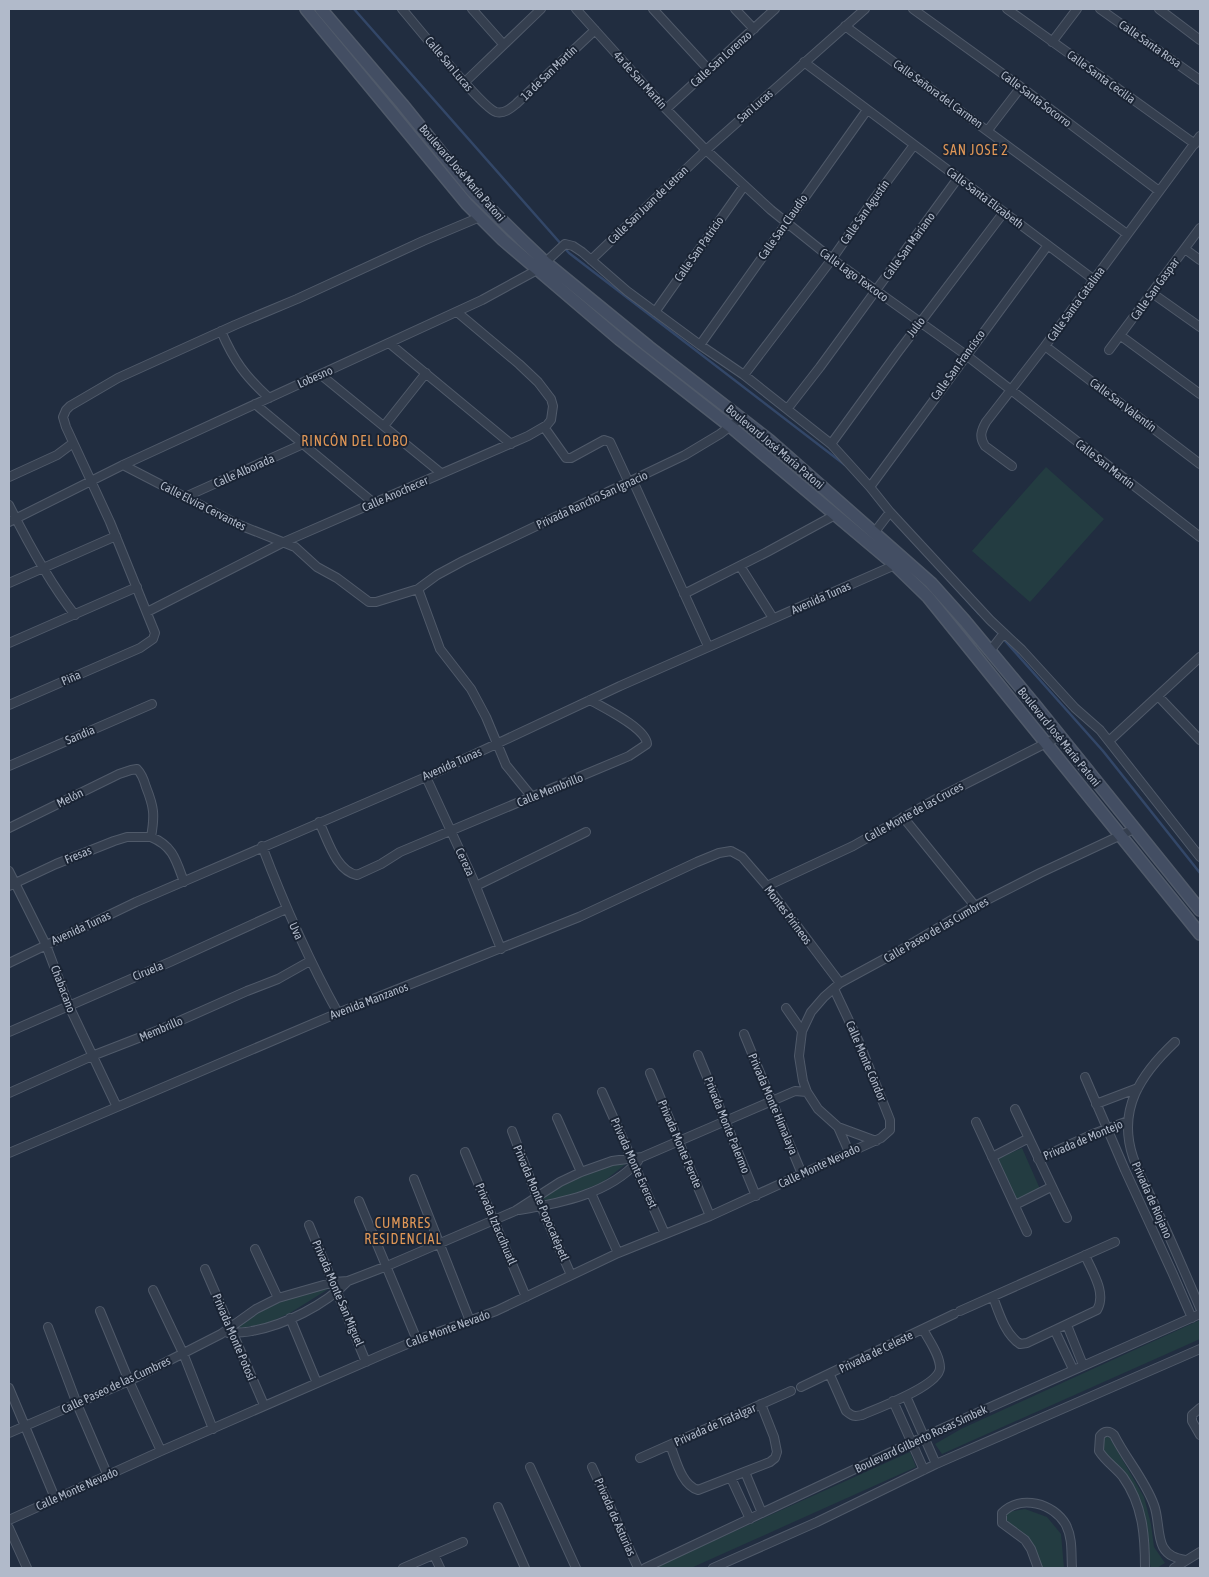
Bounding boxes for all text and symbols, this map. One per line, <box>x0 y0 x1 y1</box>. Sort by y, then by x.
street label: Calle Santa Rosa <box>1116 17 1184 71</box>
street label: Calle San Lorenzo <box>688 28 755 90</box>
street label: Calle San Lucas <box>422 34 476 94</box>
street label: 1a de San Martín <box>518 43 580 103</box>
street label: 4a de San Martín <box>610 48 670 112</box>
street label: Calle Santa Cecilia <box>1064 48 1138 106</box>
street label: Calle Señora del Carmen <box>891 57 985 131</box>
street label: Calle Santa Socorro <box>998 68 1074 130</box>
street label: San Lucas <box>734 87 776 125</box>
street label: Boulevard José María Patoni <box>416 122 508 224</box>
district label: SAN JOSE 2 <box>943 142 1009 158</box>
street label: Calle San Juan de Letran <box>605 163 691 247</box>
street label: Calle Santa Elizabeth <box>944 164 1026 232</box>
street label: Calle San Agustín <box>838 177 892 247</box>
street label: Calle San Claudio <box>755 191 811 262</box>
street label: Calle San Mariano <box>880 209 938 282</box>
street label: Calle San Patricio <box>671 213 727 284</box>
street label: Calle Lago Texcoco <box>817 245 891 305</box>
street label: Calle San Gaspar <box>1128 255 1182 323</box>
street label: Calle Santa Catalina <box>1044 264 1108 344</box>
street label: Julio <box>904 314 928 340</box>
street label: Calle San Francisco <box>928 327 988 403</box>
street label: Lobesno <box>295 363 335 391</box>
street label: Calle San Valentín <box>1087 375 1159 435</box>
street label: Boulevard José María Patoni <box>723 402 827 492</box>
district label: RINCÓN DEL LOBO <box>301 433 409 449</box>
street label: Calle San Martín <box>1073 436 1137 492</box>
street label: Calle Alborada <box>212 451 276 491</box>
street label: Privada Rancho San Ignacio <box>534 468 650 532</box>
street label: Calle Anochecer <box>360 473 431 515</box>
street label: Calle Elvira Cervantes <box>158 478 248 534</box>
street label: Avenida Tunas <box>789 579 853 617</box>
street label: Piña <box>59 668 83 688</box>
street label: Boulevard José María Patoni <box>1015 685 1103 789</box>
street label: Sandia <box>63 723 97 747</box>
street label: Avenida Tunas <box>420 745 484 783</box>
street label: Calle Membrillo <box>515 770 586 810</box>
street label: Calle Monte de las Cruces <box>862 779 966 845</box>
street label: Melón <box>54 786 86 810</box>
street label: Fresas <box>63 843 93 867</box>
street label: Cereza <box>452 846 478 878</box>
street label: Montes Pirineos <box>761 883 815 947</box>
street label: Calle Paseo de las Cumbres <box>881 894 991 966</box>
street label: Avenida Tunas <box>49 908 113 948</box>
street label: Uva <box>286 920 306 942</box>
street label: Ciruela <box>131 959 165 983</box>
street label: Chabacano <box>48 963 79 1015</box>
street label: Avenida Manzanos <box>328 980 410 1022</box>
street label: Membrillo <box>137 1013 185 1044</box>
street label: Calle Monte Cóndor <box>843 1019 889 1104</box>
street label: Privada Monte Himalaya <box>745 1051 801 1157</box>
street label: Privada Monte Palermo <box>701 1075 753 1176</box>
street label: Privada Monte Perote <box>655 1098 705 1190</box>
street label: Privada Monte Everest <box>608 1116 660 1211</box>
street label: Privada de Montejo <box>1041 1117 1125 1163</box>
street label: Calle Monte Nevado <box>776 1141 862 1191</box>
street label: Privada Monte Popocatépetl <box>510 1143 572 1264</box>
street label: Privada de Riojano <box>1129 1159 1175 1241</box>
street label: Privada Iztaccíhuatl <box>472 1181 520 1268</box>
district label: CUMBRES RESIDENCIAL <box>364 1215 442 1247</box>
street label: Privada Monte San Miguel <box>309 1238 367 1349</box>
street label: Privada Monte Potosí <box>209 1292 259 1383</box>
street label: Calle Monte Nevado <box>404 1307 492 1351</box>
street label: Privada de Celeste <box>837 1328 915 1376</box>
street label: Calle Paseo de las Cumbres <box>59 1354 173 1416</box>
street label: Privada de Trafalgar <box>672 1401 758 1449</box>
street label: Boulevard Gilberto Rosas Simbek <box>853 1402 990 1476</box>
street label: Calle Monte Nevado <box>34 1464 121 1513</box>
street label: Privada de Asturias <box>592 1476 638 1558</box>

